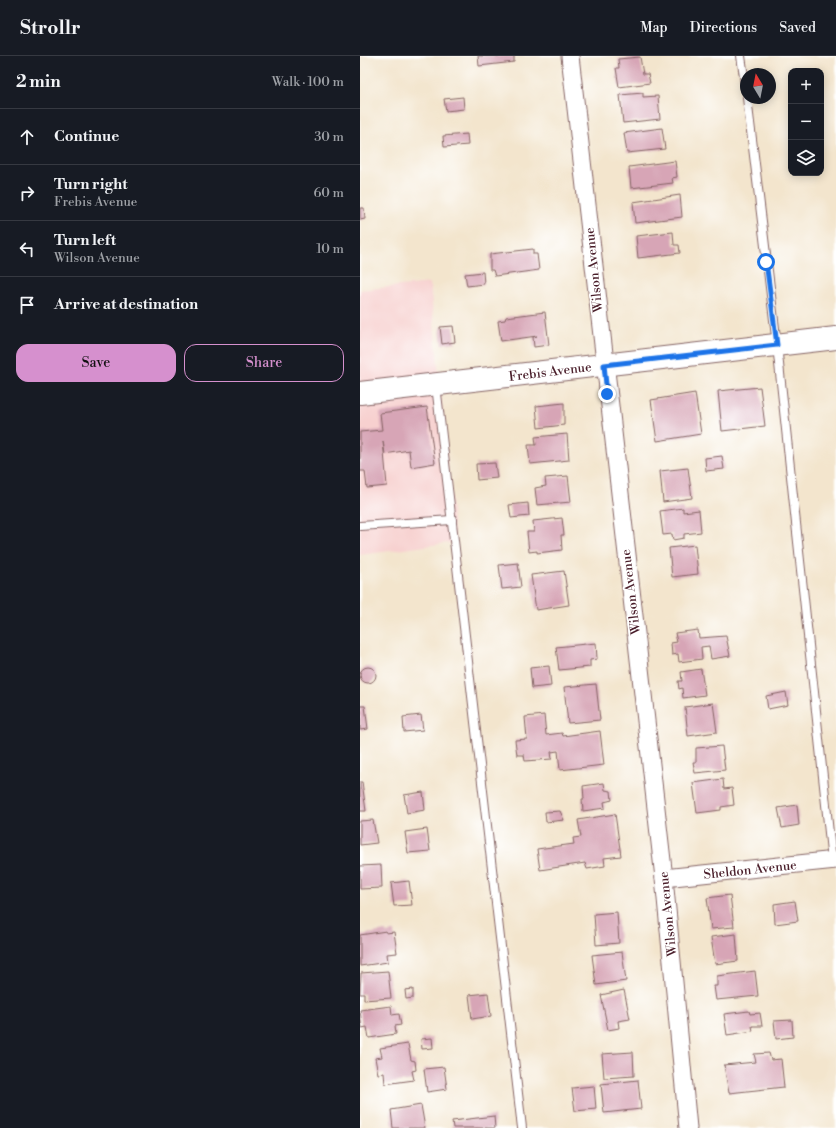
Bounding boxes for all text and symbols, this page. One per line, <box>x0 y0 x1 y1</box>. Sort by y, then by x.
text: Strollr <box>20 16 81 40</box>
text: Map <box>640 19 668 37</box>
text: Directions <box>690 19 757 37</box>
text: Saved <box>779 19 816 37</box>
north arrow <box>740 68 776 104</box>
map controls <box>788 68 824 176</box>
button: + <box>788 68 824 104</box>
text: 2 min <box>16 71 61 93</box>
text: Walk · 100 m <box>272 74 344 90</box>
button: − <box>788 104 824 140</box>
icon: ahead <box>16 126 38 148</box>
text: Continue <box>54 127 119 146</box>
text: 30 m <box>314 129 344 145</box>
button: layers <box>788 140 824 176</box>
text: Turn right <box>54 175 128 194</box>
icon: right <box>16 182 38 204</box>
text: 60 m <box>313 185 344 201</box>
text: Frebis Avenue <box>54 194 137 210</box>
street label: Wilson Avenue <box>582 226 607 314</box>
text: Turn left <box>54 231 116 250</box>
icon: left <box>16 238 38 260</box>
text: 10 m <box>316 241 344 257</box>
text: Wilson Avenue <box>54 250 140 266</box>
route start <box>757 253 775 271</box>
icon: arrive <box>16 294 38 316</box>
text: Arrive at destination <box>54 295 198 314</box>
button: Save <box>16 344 176 382</box>
button: Share <box>184 344 344 382</box>
street label: Frebis Avenue <box>508 359 593 385</box>
route end <box>598 385 616 403</box>
street label: Wilson Avenue <box>618 548 644 636</box>
street label: Sheldon Avenue <box>703 857 798 883</box>
street label: Wilson Avenue <box>656 870 681 958</box>

